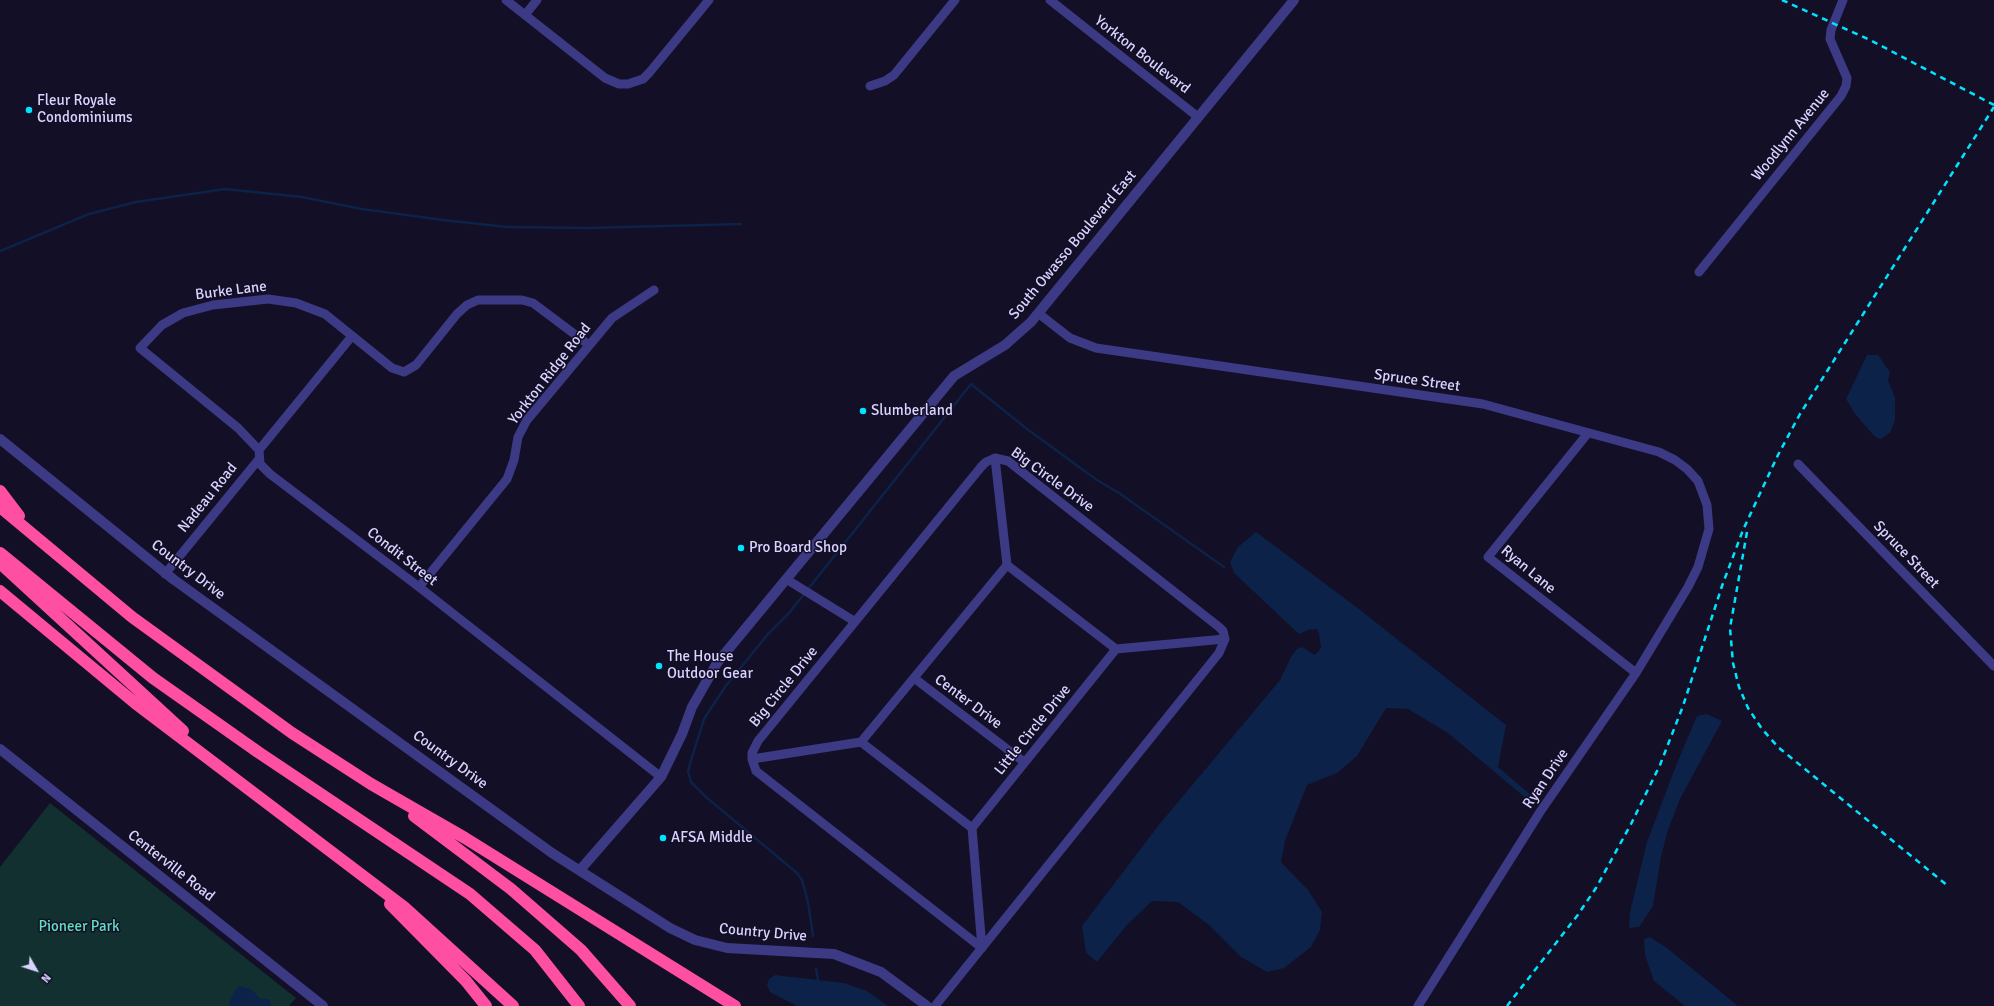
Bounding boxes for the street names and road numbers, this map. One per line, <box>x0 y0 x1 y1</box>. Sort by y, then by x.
street label: Yorkton Boulevard <box>1091 12 1193 98</box>
street label: Woodlynn Avenue <box>1748 85 1834 185</box>
street label: South Owasso Boulevard East <box>1005 167 1141 323</box>
street label: Burke Lane <box>194 278 268 304</box>
street label: Yorkton Ridge Road <box>505 320 595 428</box>
street label: Spruce Street <box>1373 366 1461 396</box>
street label: Big Circle Drive <box>1007 444 1097 516</box>
street label: Nadeau Road <box>174 460 242 536</box>
street label: Spruce Street <box>1869 518 1943 592</box>
street label: Condit Street <box>363 524 441 590</box>
street label: Country Drive <box>147 536 229 604</box>
street label: Ryan Lane <box>1497 542 1559 598</box>
street label: Big Circle Drive <box>746 643 822 731</box>
street label: Center Drive <box>931 671 1005 733</box>
street label: Little Circle Drive <box>991 681 1075 779</box>
street label: Country Drive <box>409 727 491 793</box>
street label: Ryan Drive <box>1519 746 1573 812</box>
street label: Centerville Road <box>124 826 218 906</box>
street label: Country Drive <box>718 920 808 946</box>

